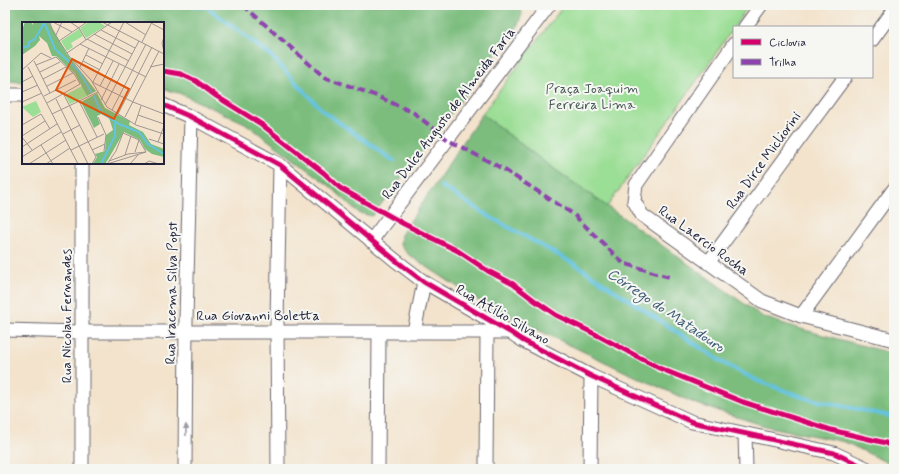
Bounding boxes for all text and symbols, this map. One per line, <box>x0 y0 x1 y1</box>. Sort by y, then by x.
inset map <box>22 22 164 164</box>
street label: Rua Dulce Augusto de Almeida Faria <box>378 24 520 203</box>
legend <box>733 26 873 78</box>
text: Ciclovia <box>769 35 806 51</box>
text: Trilha <box>769 55 796 71</box>
park label: Praça Joaquim Ferreira Lima <box>546 80 638 114</box>
street label: Rua Dirce Micliorini <box>722 108 805 213</box>
street label: Rua Laercio Rocha <box>654 202 752 280</box>
street label: Rua Iracema Silva Popst <box>162 221 182 365</box>
street label: Rua Nicolau Fernandes <box>58 248 76 383</box>
water label: Córrego do Matadouro <box>602 264 729 359</box>
street label: Rua Atílio Silvano <box>452 281 553 349</box>
street label: Rua Giovanni Boletta <box>196 307 320 325</box>
one-way arrow <box>183 423 189 436</box>

